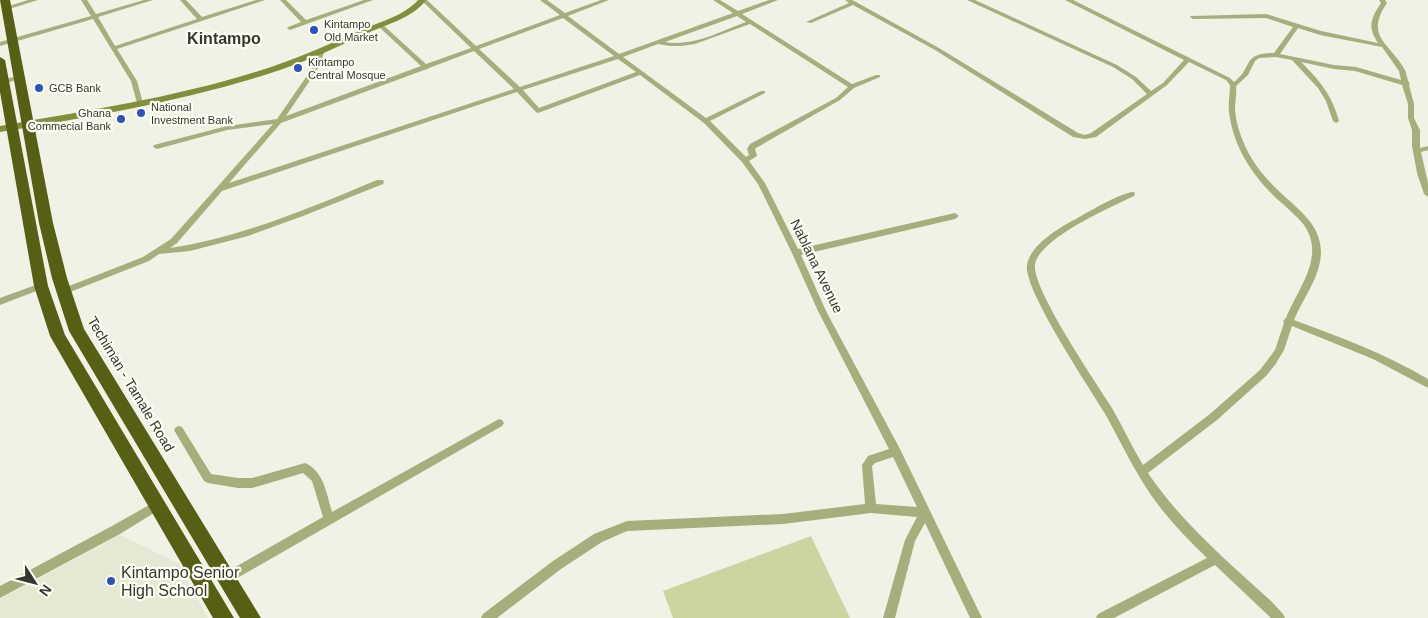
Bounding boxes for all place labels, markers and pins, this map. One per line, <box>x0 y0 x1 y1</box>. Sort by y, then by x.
place label: Kintampo Old Market <box>324 18 378 43</box>
marker: Kintampo Old Market <box>308 24 320 36</box>
place label: Kintampo Central Mosque <box>308 56 386 81</box>
marker: Kintampo Central Mosque <box>292 62 304 74</box>
marker: GCB Bank <box>33 82 45 94</box>
place label: GCB Bank <box>49 82 101 94</box>
place label: National Investment Bank <box>151 101 233 126</box>
place label: Ghana Commecial Bank <box>28 107 112 132</box>
marker: National Investment Bank <box>135 107 147 119</box>
marker: Ghana Commecial Bank <box>115 113 127 125</box>
place label: Kintampo Senior High School <box>121 564 240 599</box>
marker: Kintampo Senior High School <box>105 575 117 587</box>

